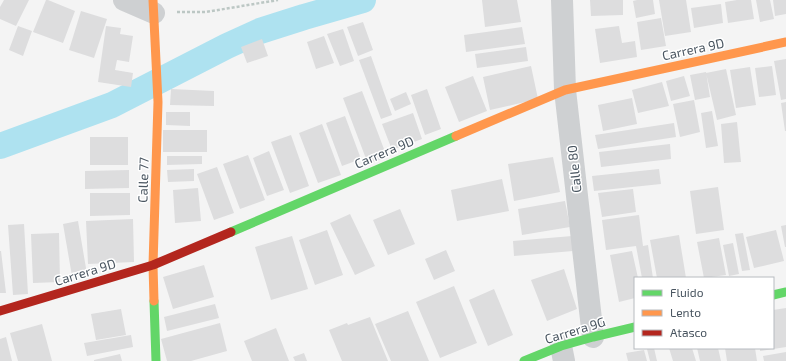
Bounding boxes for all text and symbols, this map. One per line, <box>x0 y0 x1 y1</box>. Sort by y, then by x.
street label: Carrera 9D <box>660 35 726 63</box>
street label: Carrera 9D <box>352 132 416 172</box>
street label: Calle 80 <box>564 144 584 194</box>
street label: Calle 77 <box>134 157 152 203</box>
street label: Carrera 9D <box>52 255 118 289</box>
legend <box>634 277 774 349</box>
text: Fluido <box>670 285 704 299</box>
text: Lento <box>670 305 701 319</box>
street label: Carrera 9G <box>543 313 607 347</box>
text: Atasco <box>670 325 707 339</box>

